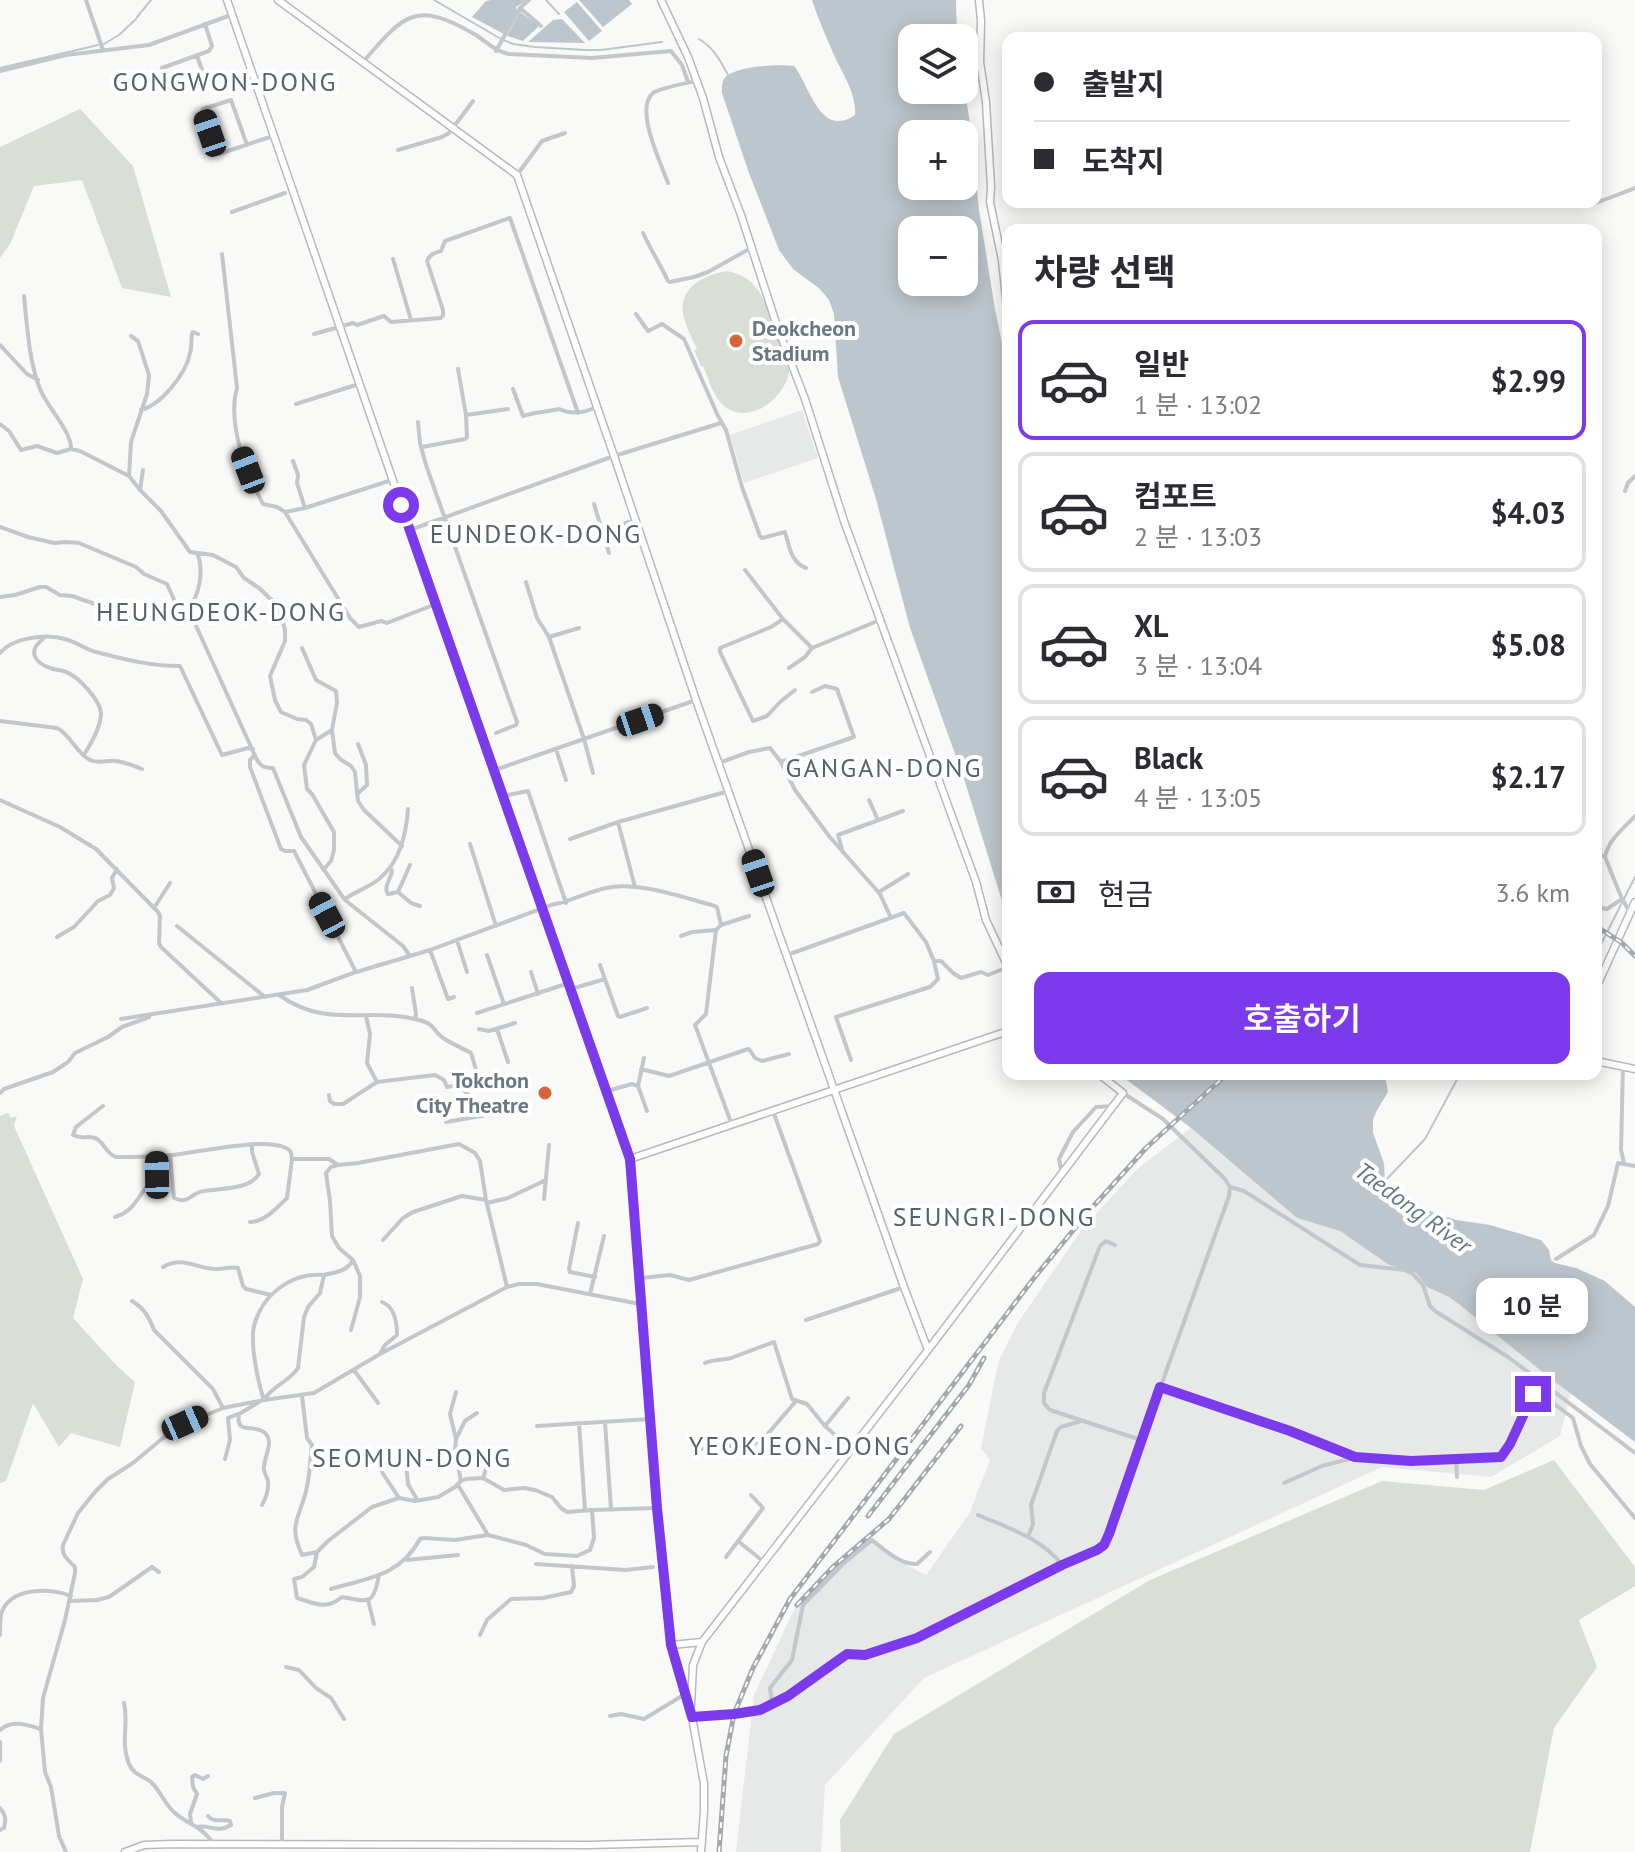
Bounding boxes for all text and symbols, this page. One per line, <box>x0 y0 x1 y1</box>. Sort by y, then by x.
map controls <box>898 24 978 296</box>
button: layers <box>898 24 978 104</box>
text: 출발지 <box>1082 64 1165 103</box>
district label: GONGWON-DONG <box>113 65 337 98</box>
car <box>191 106 229 160</box>
button: + <box>898 120 978 200</box>
text: 도착지 <box>1082 141 1165 180</box>
button: − <box>898 216 978 296</box>
text: 차량 선택 <box>1034 248 1176 295</box>
place label: Deokcheon Stadium <box>752 314 856 367</box>
marker: Deokcheon Stadium <box>727 332 745 350</box>
icon: car <box>1038 344 1110 416</box>
text: 일반 <box>1134 344 1189 383</box>
text: $2.99 <box>1491 361 1566 400</box>
text: 1 분 · 13:02 <box>1134 388 1262 421</box>
car <box>228 443 268 497</box>
icon: car <box>1038 476 1110 548</box>
text: 컴포트 <box>1134 476 1217 515</box>
route start <box>383 487 419 523</box>
text: $4.03 <box>1491 493 1566 532</box>
district label: EUNDEOK-DONG <box>430 517 642 550</box>
text: 2 분 · 13:03 <box>1134 520 1262 553</box>
district label: HEUNGDEOK-DONG <box>96 595 346 628</box>
text: XL <box>1134 606 1168 645</box>
icon: car <box>1038 608 1110 680</box>
text: $5.08 <box>1491 625 1566 664</box>
text: 3 분 · 13:04 <box>1134 649 1262 682</box>
car <box>613 701 667 739</box>
text: Black <box>1134 738 1203 777</box>
icon: car <box>1038 740 1110 812</box>
district label: GANGAN-DONG <box>786 751 982 784</box>
text: $2.17 <box>1491 757 1566 796</box>
text: 4 분 · 13:05 <box>1134 781 1262 814</box>
car <box>739 846 777 900</box>
icon: cash <box>1034 870 1078 914</box>
text: 현금 <box>1098 874 1153 913</box>
text: 3.6 km <box>1496 876 1570 909</box>
car <box>305 888 349 942</box>
button: 호출하기 <box>1034 972 1570 1064</box>
place label: Tokchon City Theatre <box>416 1066 529 1119</box>
marker: Tokchon City Theatre <box>536 1084 554 1102</box>
car <box>145 1151 169 1199</box>
water label: Taedong River <box>1349 1155 1479 1262</box>
district label: SEUNGRI-DONG <box>893 1200 1095 1233</box>
callout: 10 분 <box>1477 1278 1589 1334</box>
text: 10 분 <box>1502 1289 1562 1322</box>
route end <box>1515 1376 1551 1412</box>
car <box>158 1402 212 1444</box>
district label: YEOKJEON-DONG <box>689 1429 911 1462</box>
district label: SEOMUN-DONG <box>312 1441 512 1474</box>

